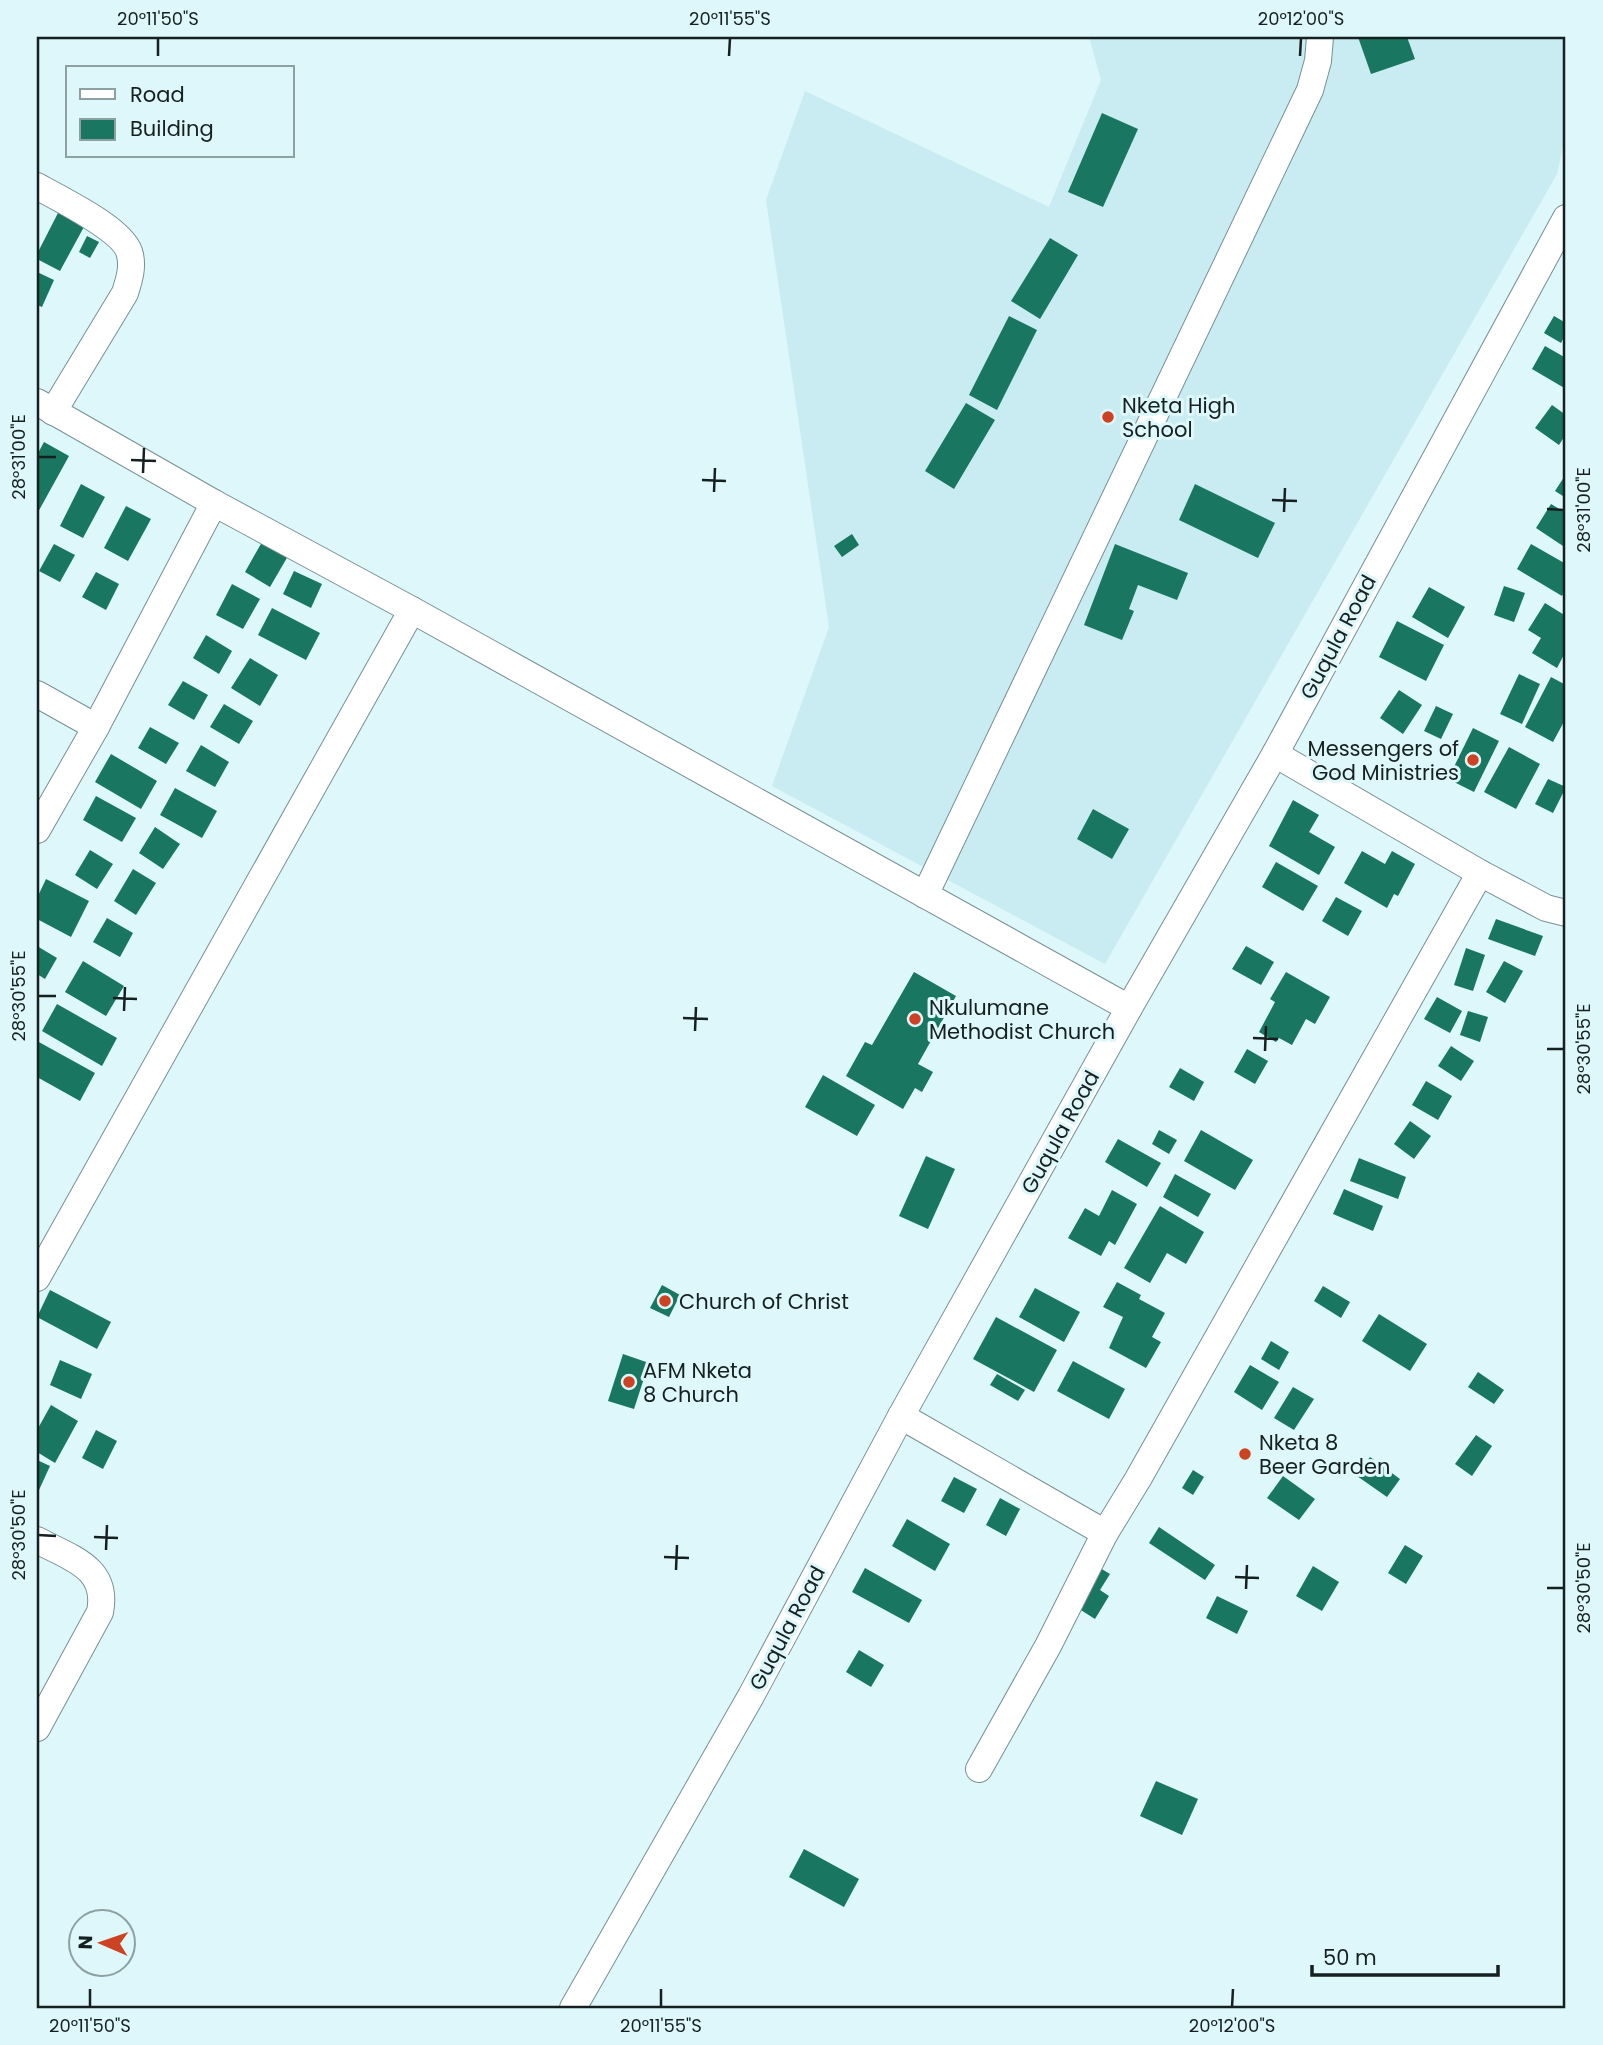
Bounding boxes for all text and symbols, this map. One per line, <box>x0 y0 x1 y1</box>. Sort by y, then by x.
text: 20°11'50"S <box>117 6 199 31</box>
text: 20°11'55"S <box>689 6 771 31</box>
text: 20°12'00"S <box>1258 6 1344 31</box>
legend <box>66 66 294 158</box>
text: Road <box>130 80 185 109</box>
text: Building <box>130 114 214 143</box>
place label: Nketa High School <box>1122 391 1235 444</box>
marker: Nketa High School <box>1100 409 1116 425</box>
text: 28°31'00"E <box>6 414 31 500</box>
text: 28°31'00"E <box>1571 467 1596 553</box>
street label: Guqula Road <box>1293 570 1383 704</box>
place label: Messengers of God Ministries <box>1308 734 1459 787</box>
marker: Messengers of God Ministries <box>1465 752 1481 768</box>
text: 28°30'55"E <box>6 951 31 1041</box>
place label: Nkulumane Methodist Church <box>929 993 1115 1046</box>
text: 28°30'55"E <box>1571 1004 1596 1094</box>
marker: Nkulumane Methodist Church <box>907 1011 923 1027</box>
street label: Guqula Road <box>1014 1065 1106 1199</box>
place label: Church of Christ <box>679 1287 849 1316</box>
marker: Church of Christ <box>657 1293 673 1309</box>
place label: AFM Nketa 8 Church <box>643 1356 752 1409</box>
marker: AFM Nketa 8 Church <box>621 1374 637 1390</box>
place label: Nketa 8 Beer Garden <box>1259 1428 1390 1481</box>
marker: Nketa 8 Beer Garden <box>1237 1446 1253 1462</box>
text: 28°30'50"E <box>6 1490 31 1580</box>
text: 28°30'50"E <box>1571 1543 1596 1633</box>
street label: Guqula Road <box>742 1561 832 1695</box>
north arrow <box>66 1909 136 1979</box>
scale bar <box>1312 1933 1498 1977</box>
text: N <box>72 1935 99 1950</box>
text: 50 m <box>1323 1943 1377 1972</box>
text: 20°11'50"S <box>49 2013 131 2038</box>
text: 20°11'55"S <box>620 2013 702 2038</box>
text: 20°12'00"S <box>1189 2013 1275 2038</box>

